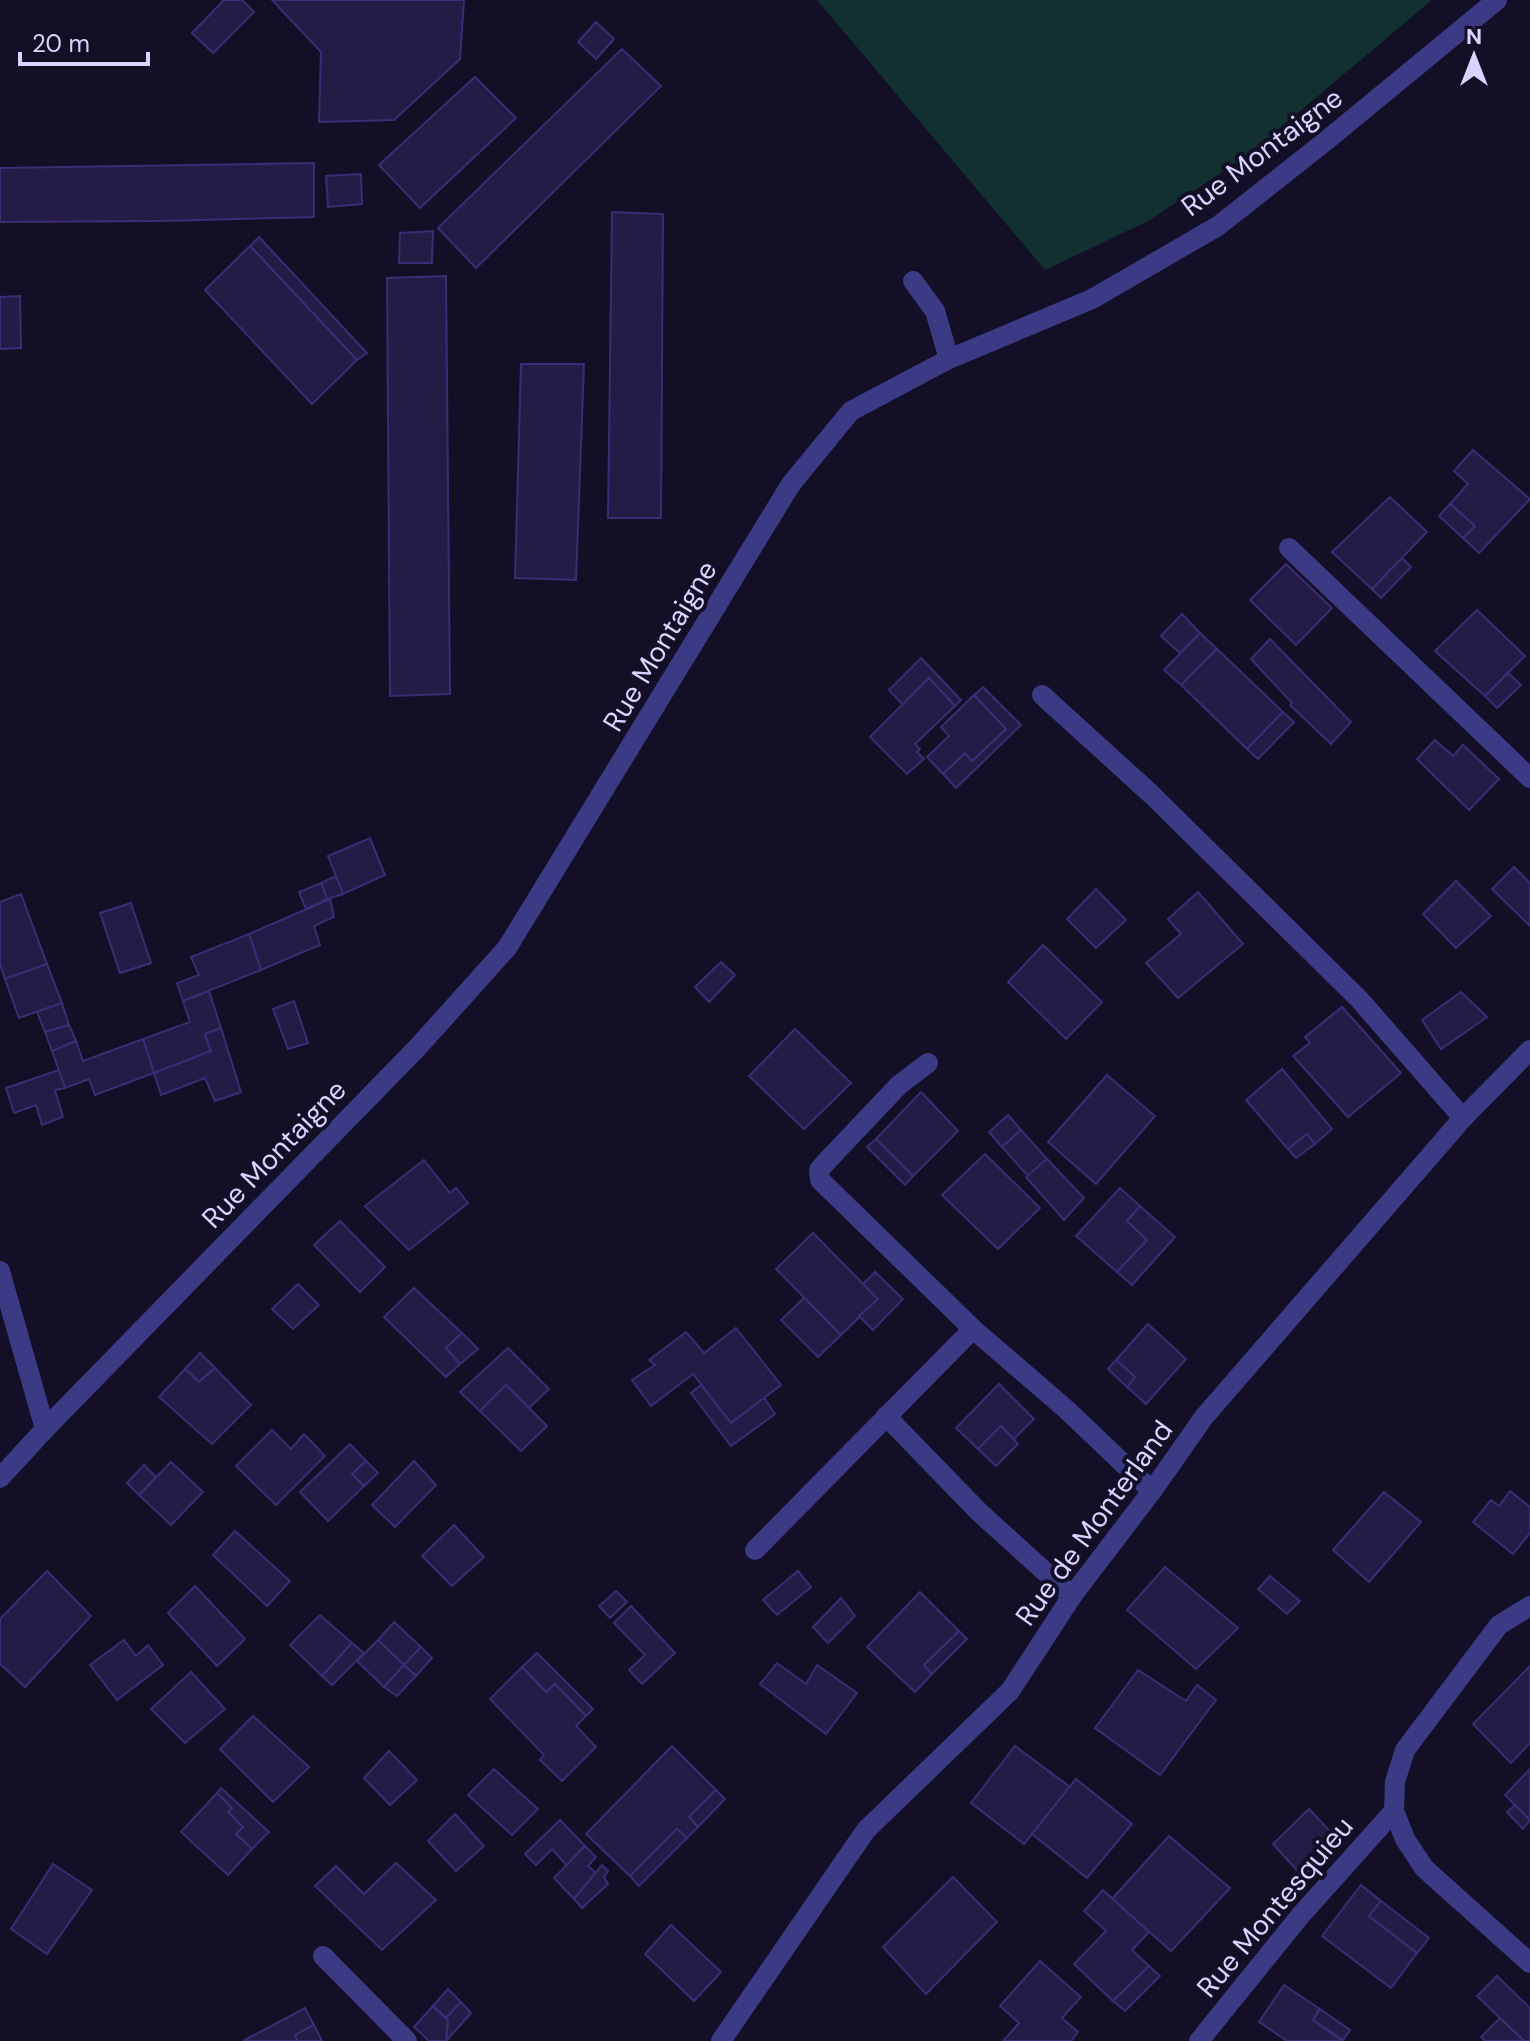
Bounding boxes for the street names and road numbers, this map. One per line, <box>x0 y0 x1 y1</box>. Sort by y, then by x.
street label: Rue Montaigne <box>1174 79 1350 225</box>
street label: Rue Montaigne <box>594 554 726 738</box>
street label: Rue Montaigne <box>194 1072 354 1236</box>
street label: Rue de Monterland <box>1007 1413 1181 1633</box>
street label: Rue Montesquieu <box>1188 1809 1362 2005</box>

